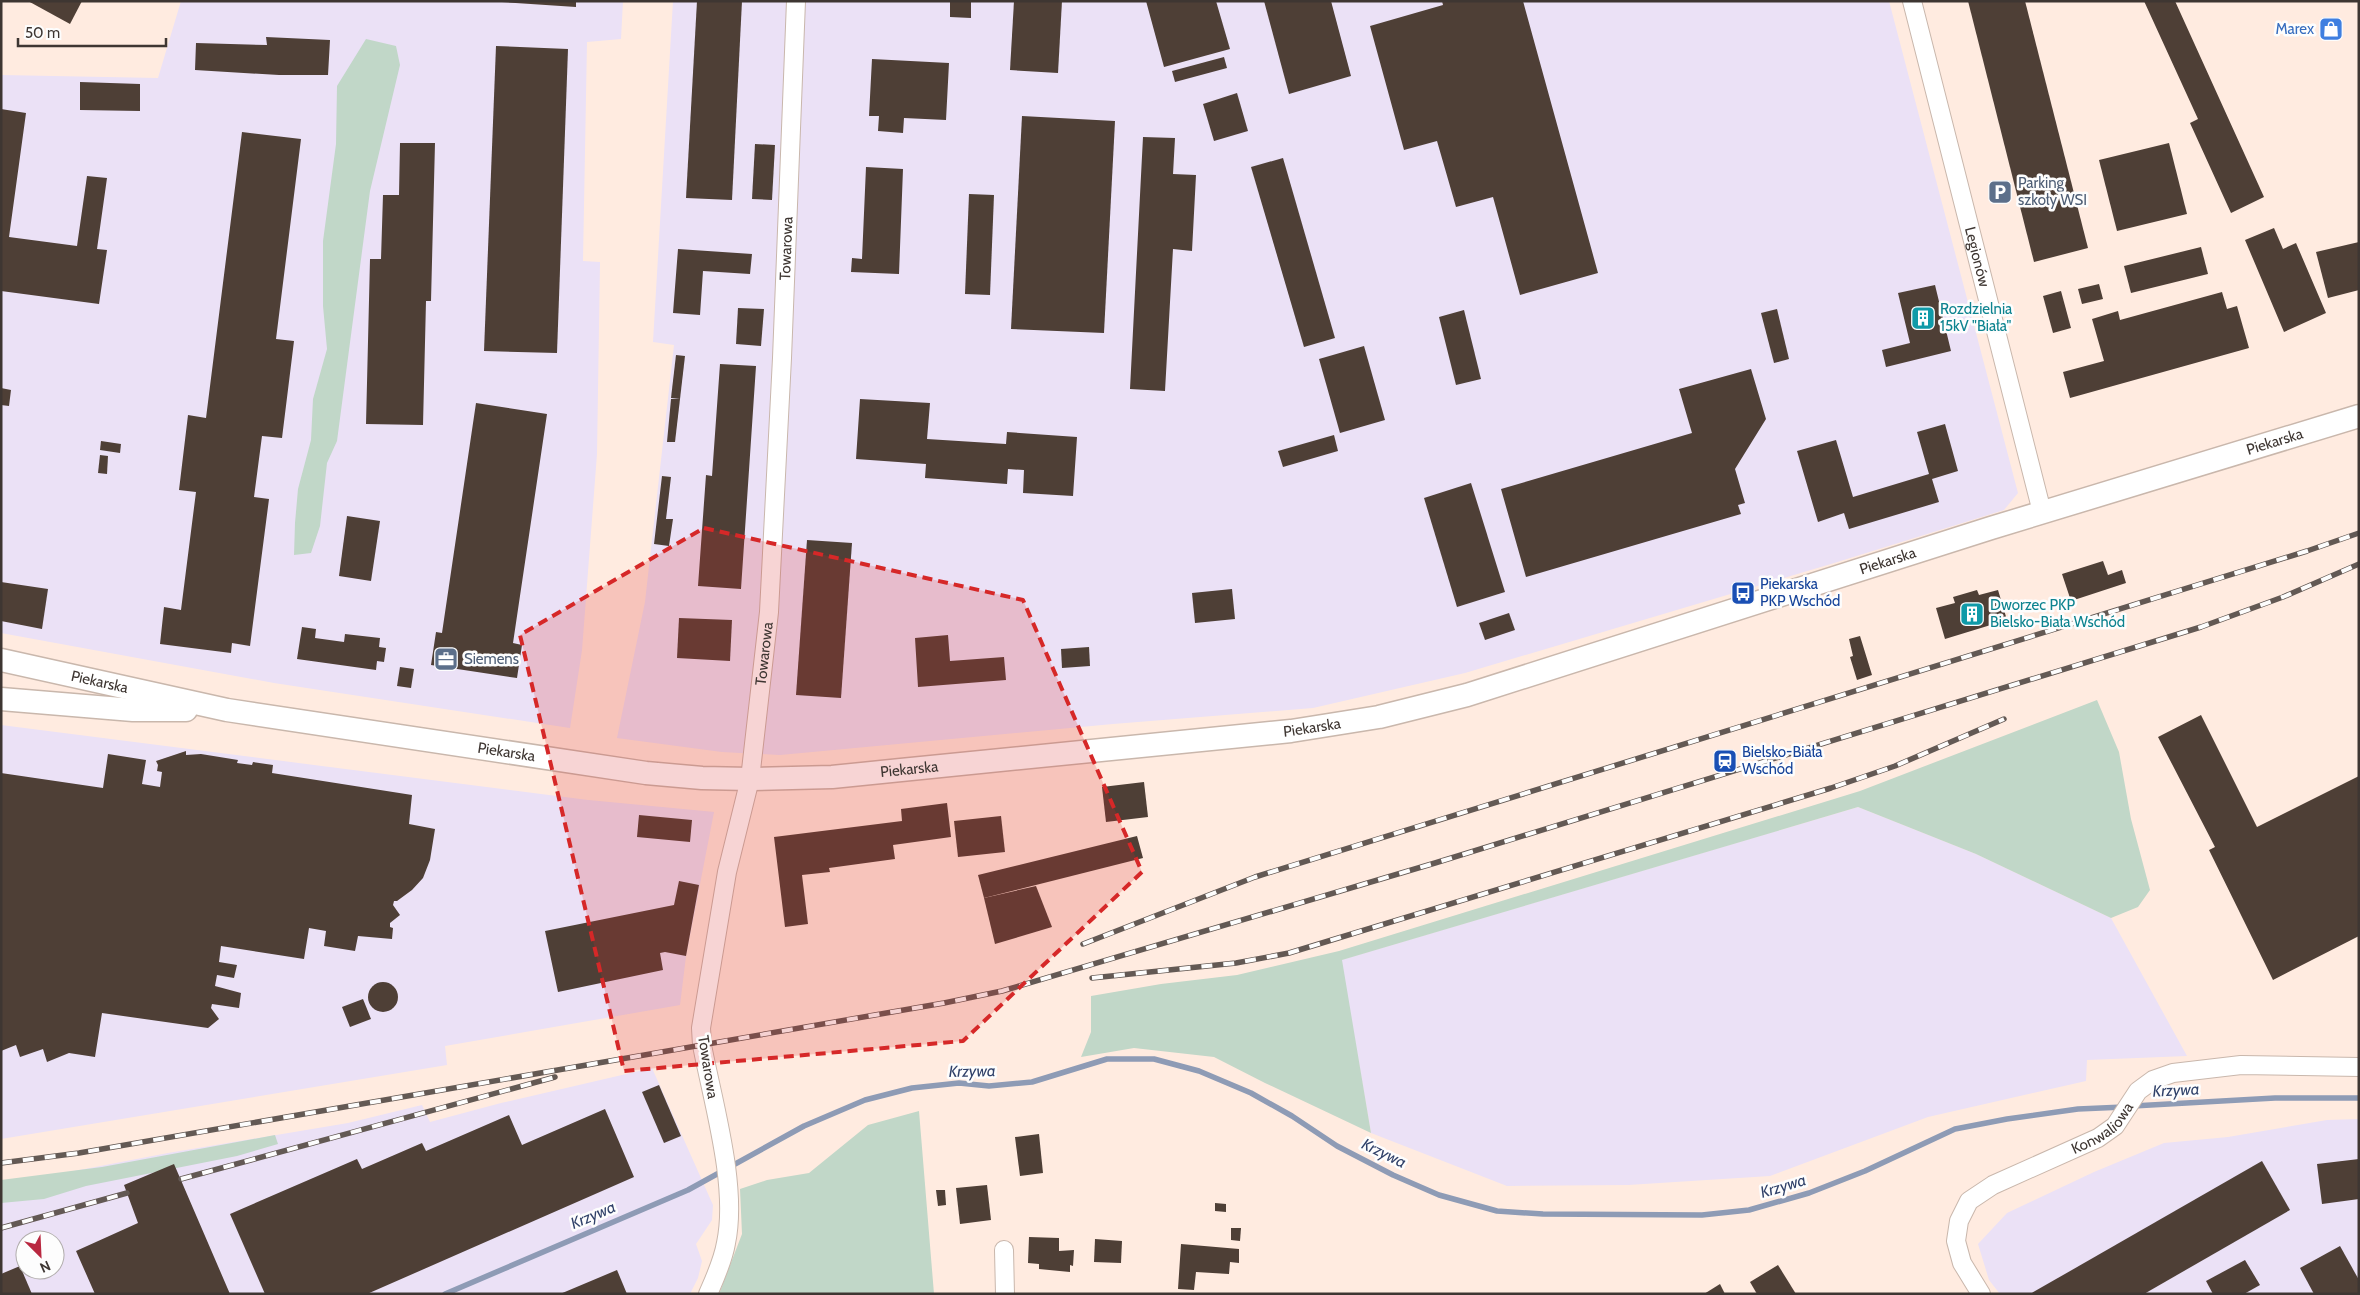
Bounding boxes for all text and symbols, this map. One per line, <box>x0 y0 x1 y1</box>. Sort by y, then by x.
scale bar <box>18 15 165 47</box>
shop icon: Marex <box>2318 16 2344 42</box>
place label: Marex <box>2275 20 2314 38</box>
text: 50 m <box>25 24 60 42</box>
place label: Parking szkoły WSI <box>2018 174 2087 209</box>
parking icon: Parking szkoły WSI <box>1987 179 2013 205</box>
street label: Towarowa <box>776 215 797 281</box>
street label: Legionów <box>1961 225 1993 289</box>
place label: Rozdzielnia 15kV "Biała" <box>1940 300 2013 335</box>
building icon: Rozdzielnia 15kV "Biała" <box>1910 305 1936 331</box>
street label: Piekarska <box>2244 424 2306 459</box>
street label: Piekarska <box>1857 543 1919 578</box>
place label: Piekarska PKP Wschód <box>1760 575 1840 610</box>
bus stop icon: Piekarska PKP Wschód <box>1730 580 1756 606</box>
place label: Dworzec PKP Bielsko-Biała Wschód <box>1990 596 2125 631</box>
building icon: Dworzec PKP Bielsko-Biała Wschód <box>1959 601 1985 627</box>
street label: Towarowa <box>752 620 777 686</box>
office icon: Siemens <box>433 646 459 672</box>
place label: Siemens <box>464 650 519 668</box>
street label: Piekarska <box>69 667 131 697</box>
street label: Piekarska <box>1282 714 1343 741</box>
street label: Piekarska <box>476 739 537 765</box>
place label: Bielsko-Biała Wschód <box>1742 743 1823 778</box>
station icon: Bielsko-Biała Wschód <box>1712 748 1738 774</box>
street label: Piekarska <box>879 757 940 781</box>
street label: Towarowa <box>694 1034 722 1101</box>
water label: Krzywa <box>948 1061 996 1081</box>
water label: Krzywa <box>2152 1079 2200 1101</box>
street label: Konwaliowa <box>2068 1098 2137 1158</box>
water label: Krzywa <box>1359 1134 1409 1172</box>
water label: Krzywa <box>1758 1170 1808 1202</box>
water label: Krzywa <box>568 1197 618 1233</box>
north arrow <box>15 1230 65 1280</box>
text: N <box>37 1257 53 1277</box>

